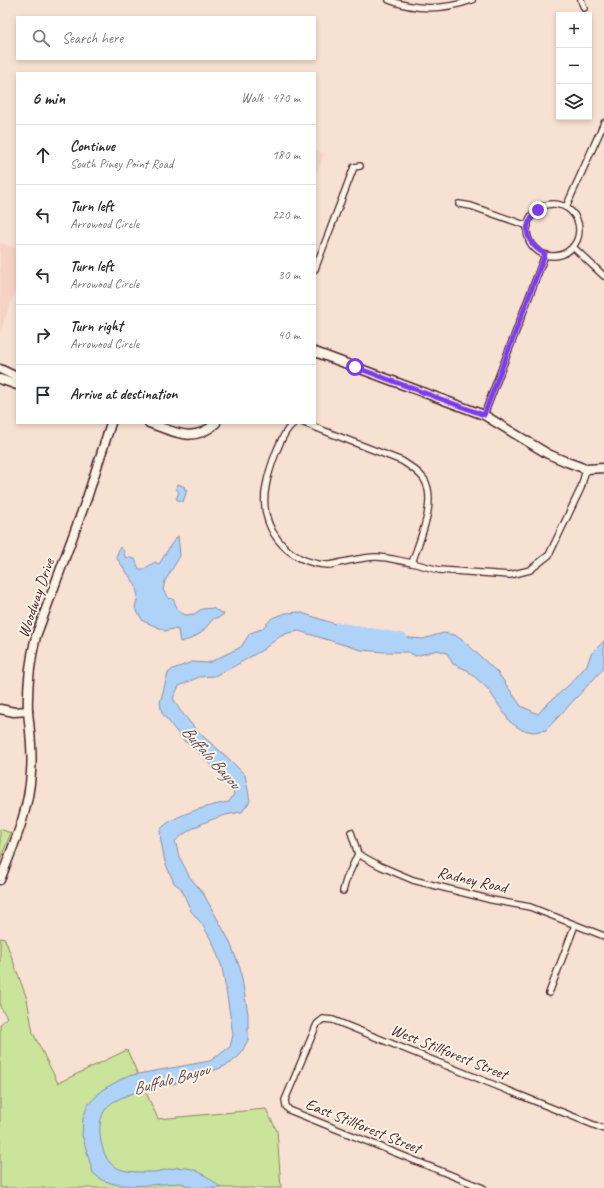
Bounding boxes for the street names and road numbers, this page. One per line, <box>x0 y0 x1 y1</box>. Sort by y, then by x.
street label: Woodway Drive <box>13 554 59 640</box>
street label: Radney Road <box>435 862 511 898</box>
street label: West Stillforest Street <box>388 1020 513 1085</box>
street label: East Stillforest Street <box>303 1094 426 1159</box>

